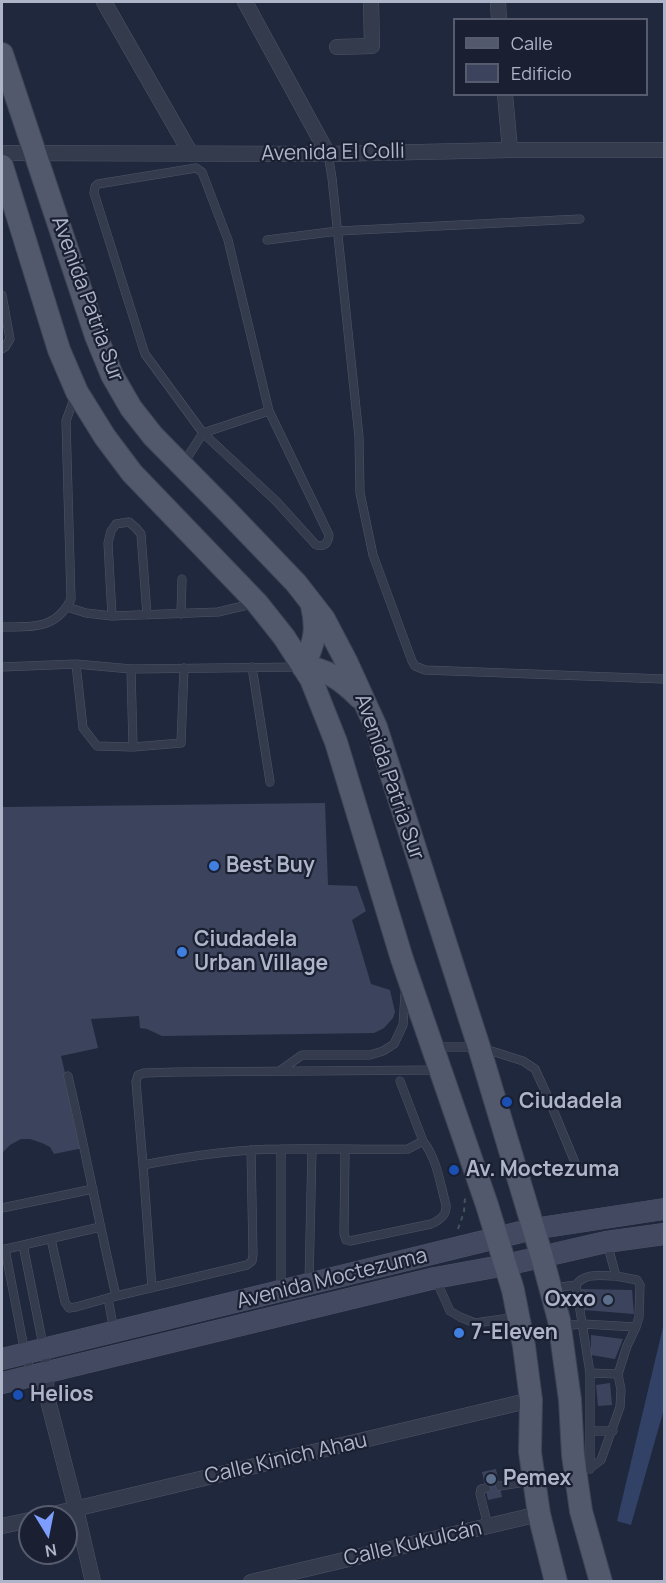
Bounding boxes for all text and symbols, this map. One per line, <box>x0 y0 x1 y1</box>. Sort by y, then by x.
legend <box>453 18 648 96</box>
text: Calle <box>511 31 553 55</box>
text: Edificio <box>511 61 572 85</box>
street label: Avenida El Colli <box>261 139 405 167</box>
street label: Avenida Patria Sur <box>45 213 129 385</box>
street label: Avenida Patria Sur <box>349 691 429 863</box>
place label: Best Buy <box>226 853 315 879</box>
marker: Best Buy <box>207 859 221 873</box>
place label: Ciudadela Urban Village <box>194 927 328 977</box>
marker: Ciudadela Urban Village <box>175 945 189 959</box>
place label: Ciudadela <box>519 1089 622 1115</box>
marker: Ciudadela <box>500 1095 514 1109</box>
place label: Av. Moctezuma <box>466 1157 619 1183</box>
marker: Av. Moctezuma <box>447 1163 461 1177</box>
street label: Avenida Moctezuma <box>234 1243 430 1315</box>
place label: Oxxo <box>545 1287 596 1313</box>
marker: Oxxo <box>601 1293 615 1307</box>
place label: 7-Eleven <box>471 1320 558 1346</box>
marker: 7-Eleven <box>452 1326 466 1340</box>
place label: Helios <box>30 1382 94 1408</box>
marker: Helios <box>11 1388 25 1402</box>
street label: Calle Kinich Ahau <box>202 1428 370 1490</box>
place label: Pemex <box>503 1466 571 1492</box>
marker: Pemex <box>484 1472 498 1486</box>
north arrow <box>18 1505 78 1565</box>
street label: Calle Kukulcán <box>342 1516 484 1572</box>
text: N <box>43 1539 58 1563</box>

